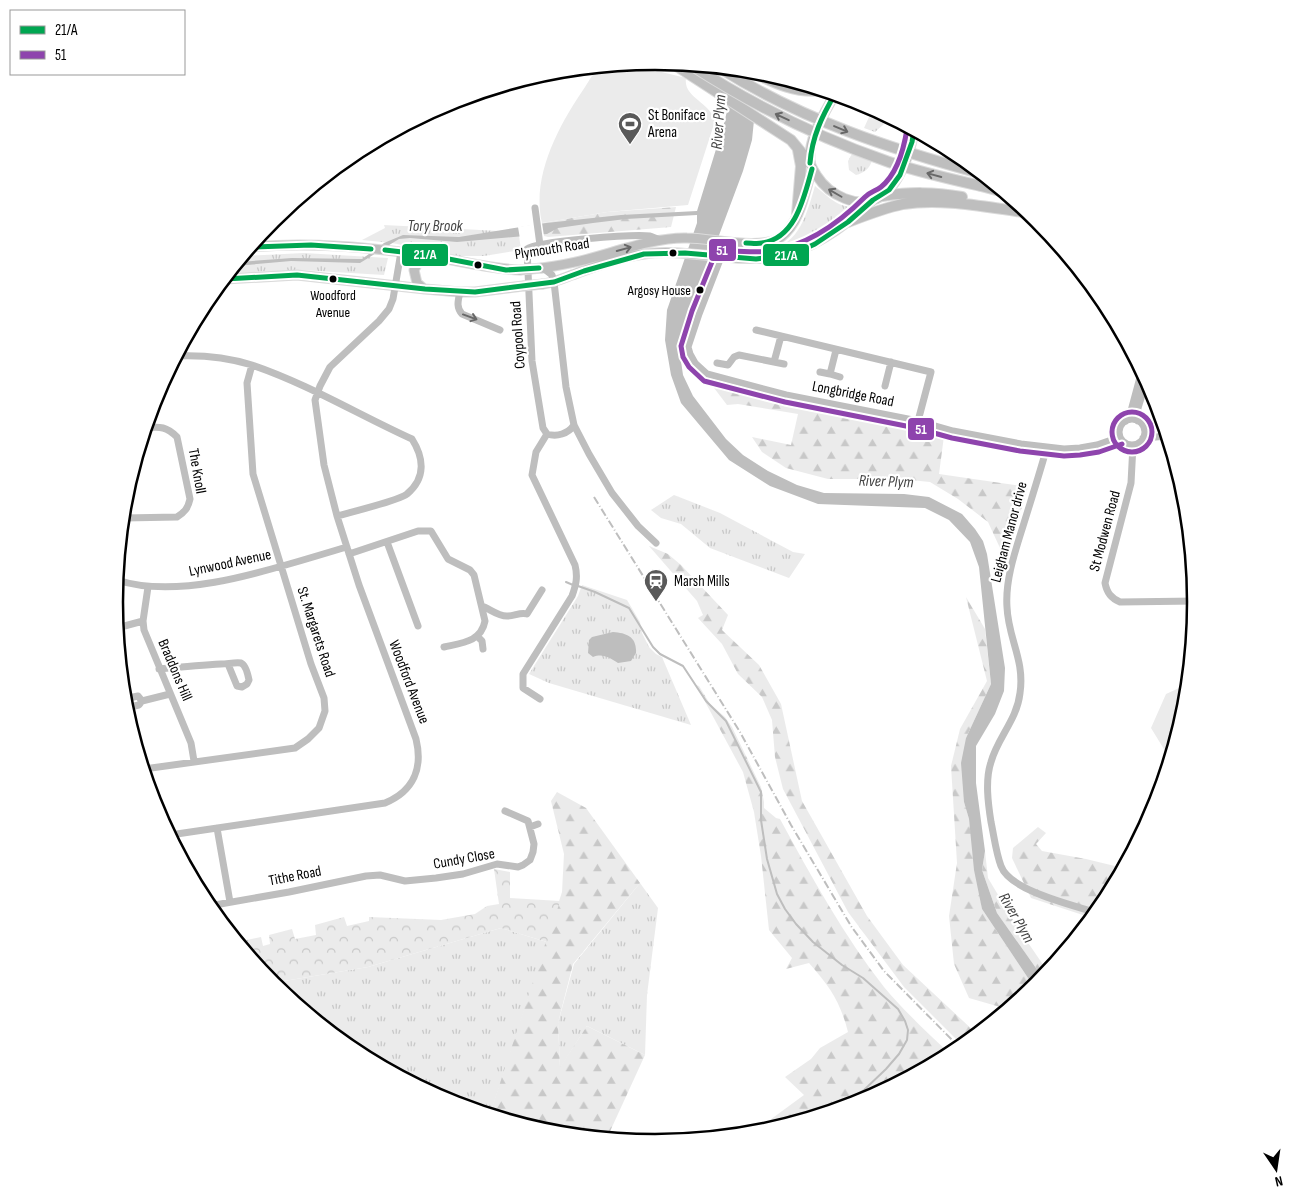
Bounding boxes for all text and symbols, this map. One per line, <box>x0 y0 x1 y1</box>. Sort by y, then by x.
legend <box>10 10 185 75</box>
text: 21/A <box>55 21 78 40</box>
text: 51 <box>55 46 67 65</box>
water label: River Plym <box>708 94 730 150</box>
place label: St Boniface Arena <box>647 106 705 142</box>
sports icon: St Boniface Arena <box>617 111 643 145</box>
one-way arrow <box>775 112 790 122</box>
one-way arrow <box>833 125 848 135</box>
one-way arrow <box>926 169 942 179</box>
one-way arrow <box>828 188 843 197</box>
water label: Tory Brook <box>407 217 464 236</box>
street label: Plymouth Road <box>513 234 591 264</box>
line badge: 51 <box>708 238 737 262</box>
text: 51 <box>716 242 728 259</box>
line badge: 21/A <box>401 243 449 267</box>
line badge: 21/A <box>762 243 810 267</box>
one-way arrow <box>616 244 632 253</box>
text: 21/A <box>414 246 437 263</box>
text: 21/A <box>775 247 798 264</box>
unlabelled marker <box>668 248 678 258</box>
unlabelled marker <box>473 260 483 270</box>
marker: Woodford Avenue <box>328 274 338 284</box>
place label: Argosy House <box>627 282 691 299</box>
marker: Argosy House <box>695 285 705 295</box>
place label: Woodford Avenue <box>310 287 356 321</box>
street label: Coypool Road <box>506 300 530 370</box>
one-way arrow <box>462 313 477 322</box>
street label: Longbridge Road <box>810 377 896 411</box>
line badge: 51 <box>907 417 935 441</box>
text: 51 <box>915 421 927 438</box>
street label: The Knoll <box>184 447 210 495</box>
water label: River Plym <box>858 472 914 492</box>
street label: Leigham Manor drive <box>986 480 1032 584</box>
street label: St Modwen Road <box>1085 488 1125 574</box>
street label: Lynwood Avenue <box>187 545 273 581</box>
station icon: Marsh Mills <box>643 568 669 602</box>
place label: Marsh Mills <box>674 572 730 591</box>
street label: St. Margarets Road <box>292 584 340 680</box>
street label: Braddons Hill <box>153 636 197 704</box>
street label: Woodford Avenue <box>384 638 434 726</box>
street label: Cundy Close <box>432 844 496 874</box>
street label: Tithe Road <box>267 862 323 890</box>
water label: River Plym <box>994 889 1038 947</box>
north arrow <box>1251 1144 1301 1194</box>
text: N <box>1273 1172 1284 1190</box>

